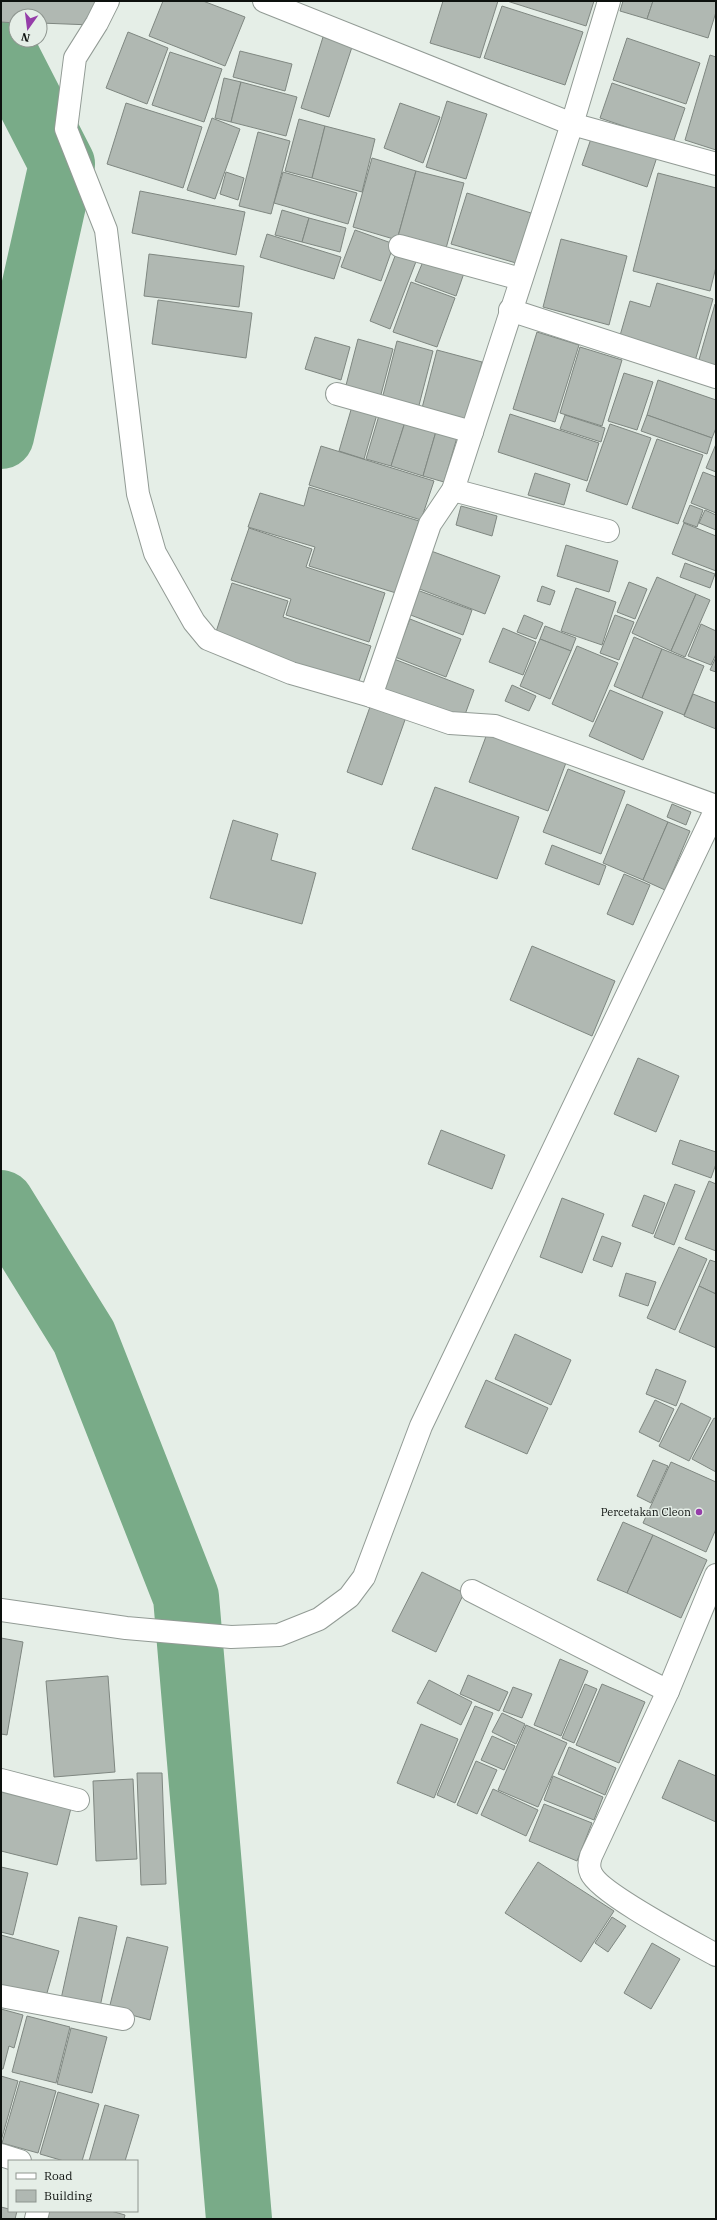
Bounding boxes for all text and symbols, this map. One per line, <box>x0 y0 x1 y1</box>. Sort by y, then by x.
north arrow <box>8 8 48 48</box>
text: N <box>19 30 31 46</box>
place label: Percetakan Cleon <box>601 1505 691 1519</box>
marker: Percetakan Cleon <box>694 1507 704 1517</box>
legend <box>8 2160 138 2212</box>
text: Road <box>44 2168 73 2183</box>
text: Building <box>44 2188 92 2203</box>

